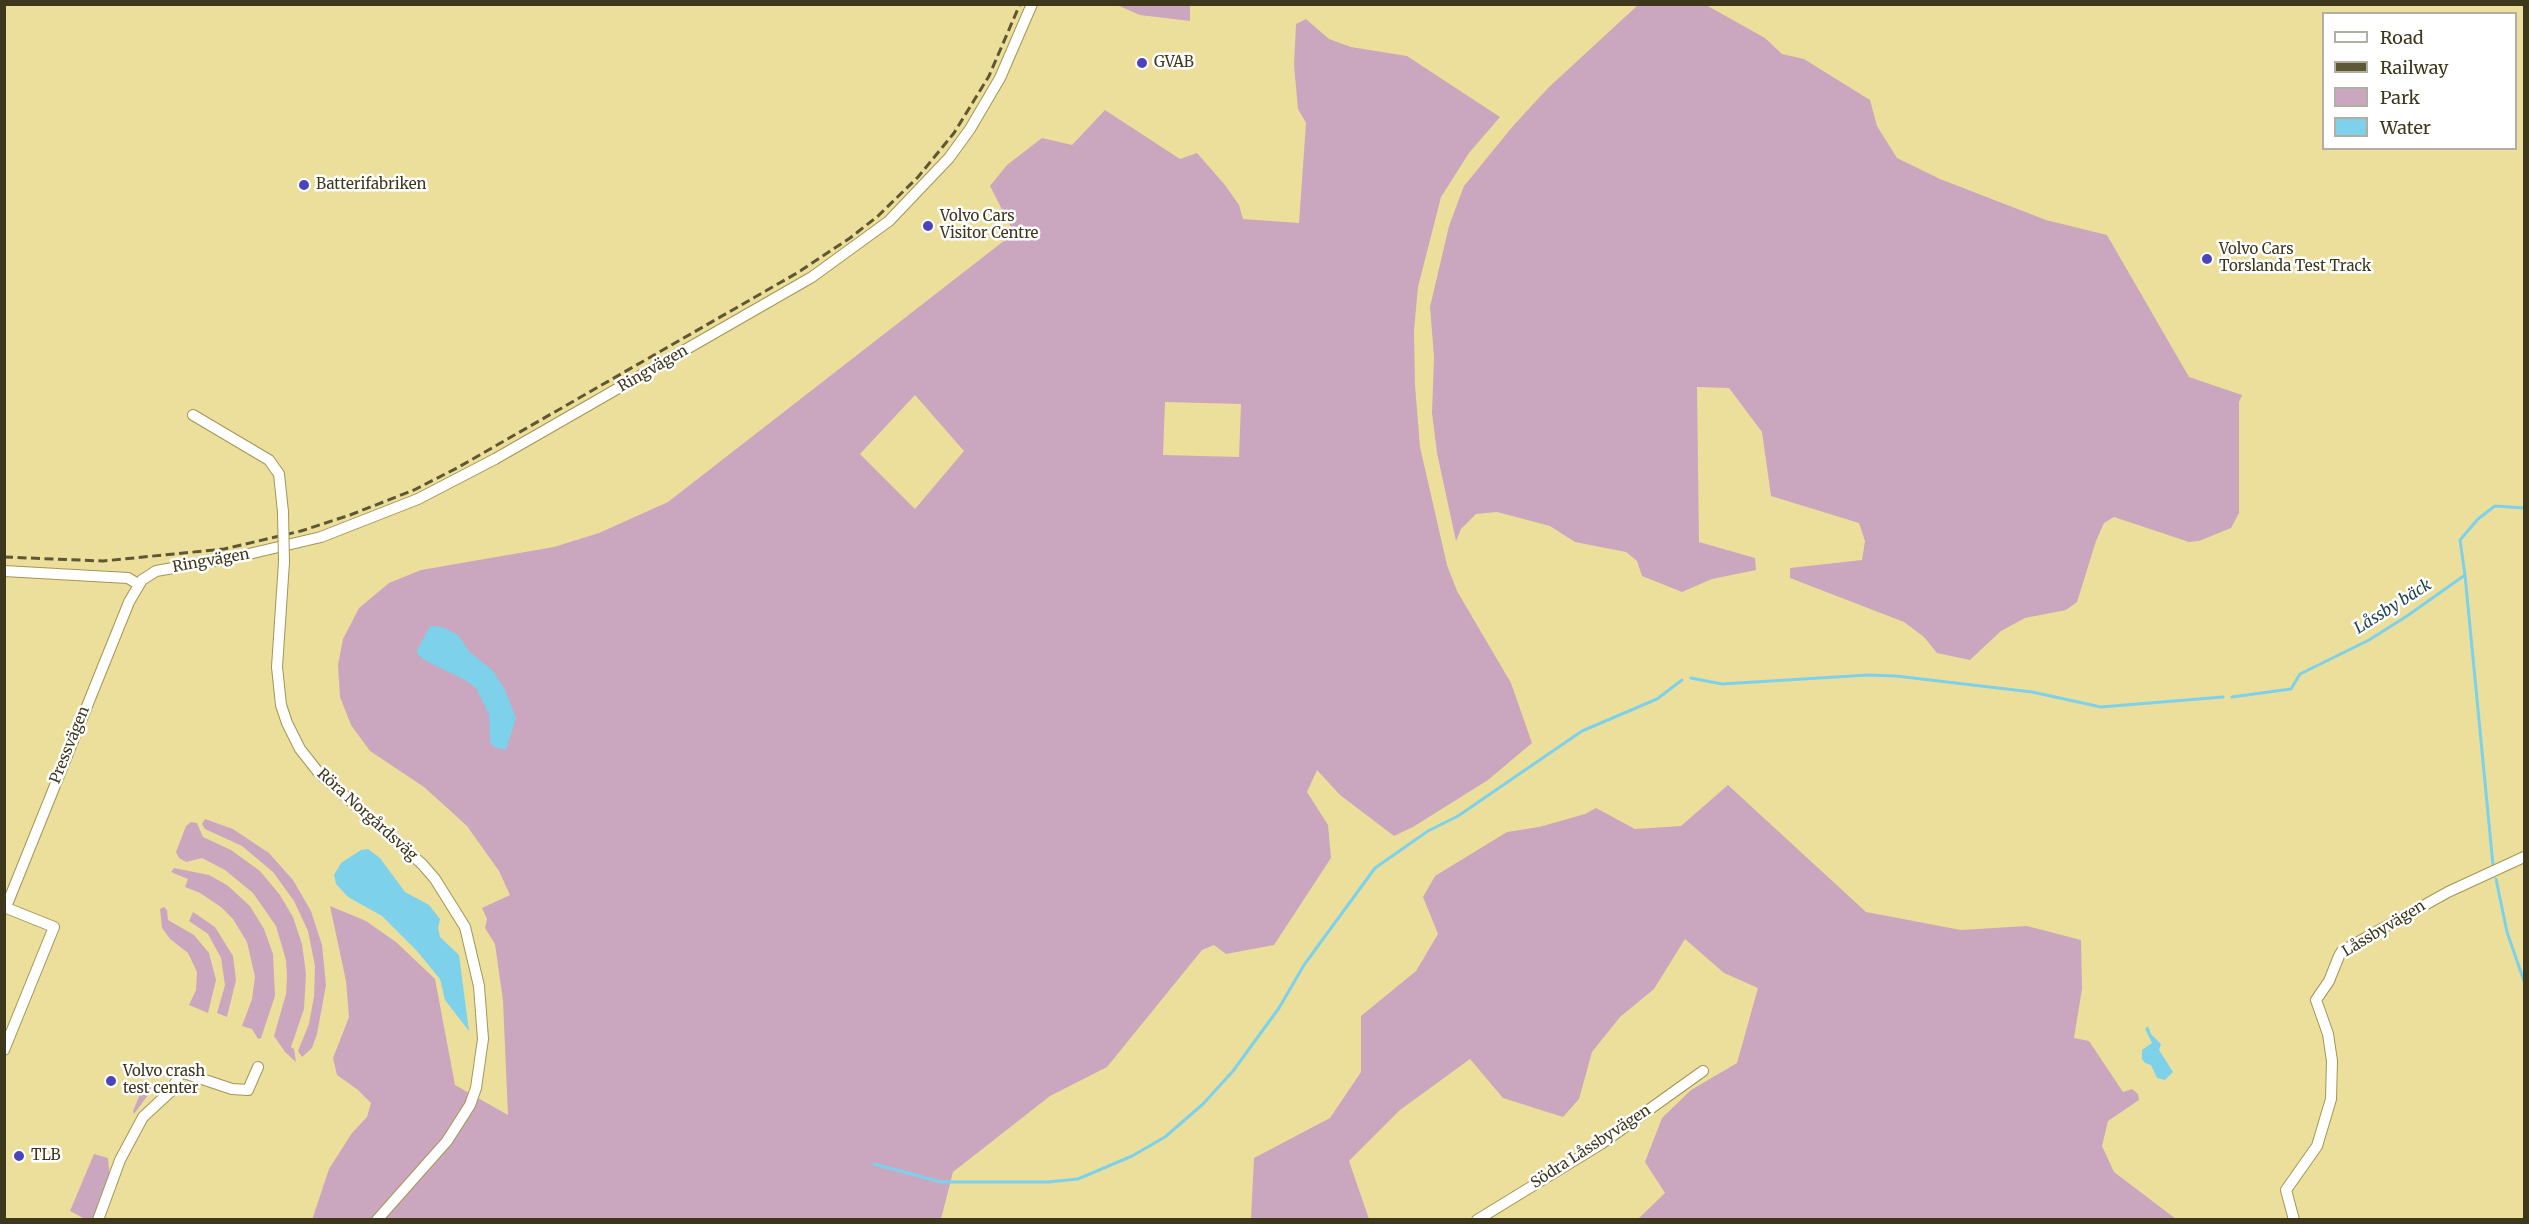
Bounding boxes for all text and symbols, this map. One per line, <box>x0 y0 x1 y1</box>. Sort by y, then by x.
legend <box>2322 12 2517 150</box>
text: Road <box>2380 26 2424 49</box>
place label: GVAB <box>1154 54 1194 72</box>
marker: GVAB <box>1135 56 1149 70</box>
text: Railway <box>2380 56 2448 79</box>
text: Park <box>2380 86 2420 109</box>
text: Water <box>2380 116 2431 139</box>
place label: Batterifabriken <box>316 176 426 194</box>
marker: Batterifabriken <box>297 178 311 192</box>
place label: Volvo Cars Visitor Centre <box>940 208 1038 243</box>
marker: Volvo Cars Visitor Centre <box>921 219 935 233</box>
place label: Volvo Cars Torslanda Test Track <box>2219 241 2371 276</box>
marker: Volvo Cars Torslanda Test Track <box>2200 252 2214 266</box>
street label: Ringvägen <box>615 342 691 396</box>
street label: Ringvägen <box>171 545 251 577</box>
water label: Låssby bäck <box>2351 576 2435 638</box>
street label: Pressvägen <box>46 704 94 786</box>
street label: Röra Norgårdsväg <box>313 765 421 865</box>
street label: Låssbyvägen <box>2339 897 2429 961</box>
place label: Volvo crash test center <box>123 1063 205 1098</box>
marker: Volvo crash test center <box>104 1074 118 1088</box>
street label: Södra Låssbyvägen <box>1528 1102 1654 1192</box>
place label: TLB <box>31 1147 61 1165</box>
marker: TLB <box>12 1149 26 1163</box>

